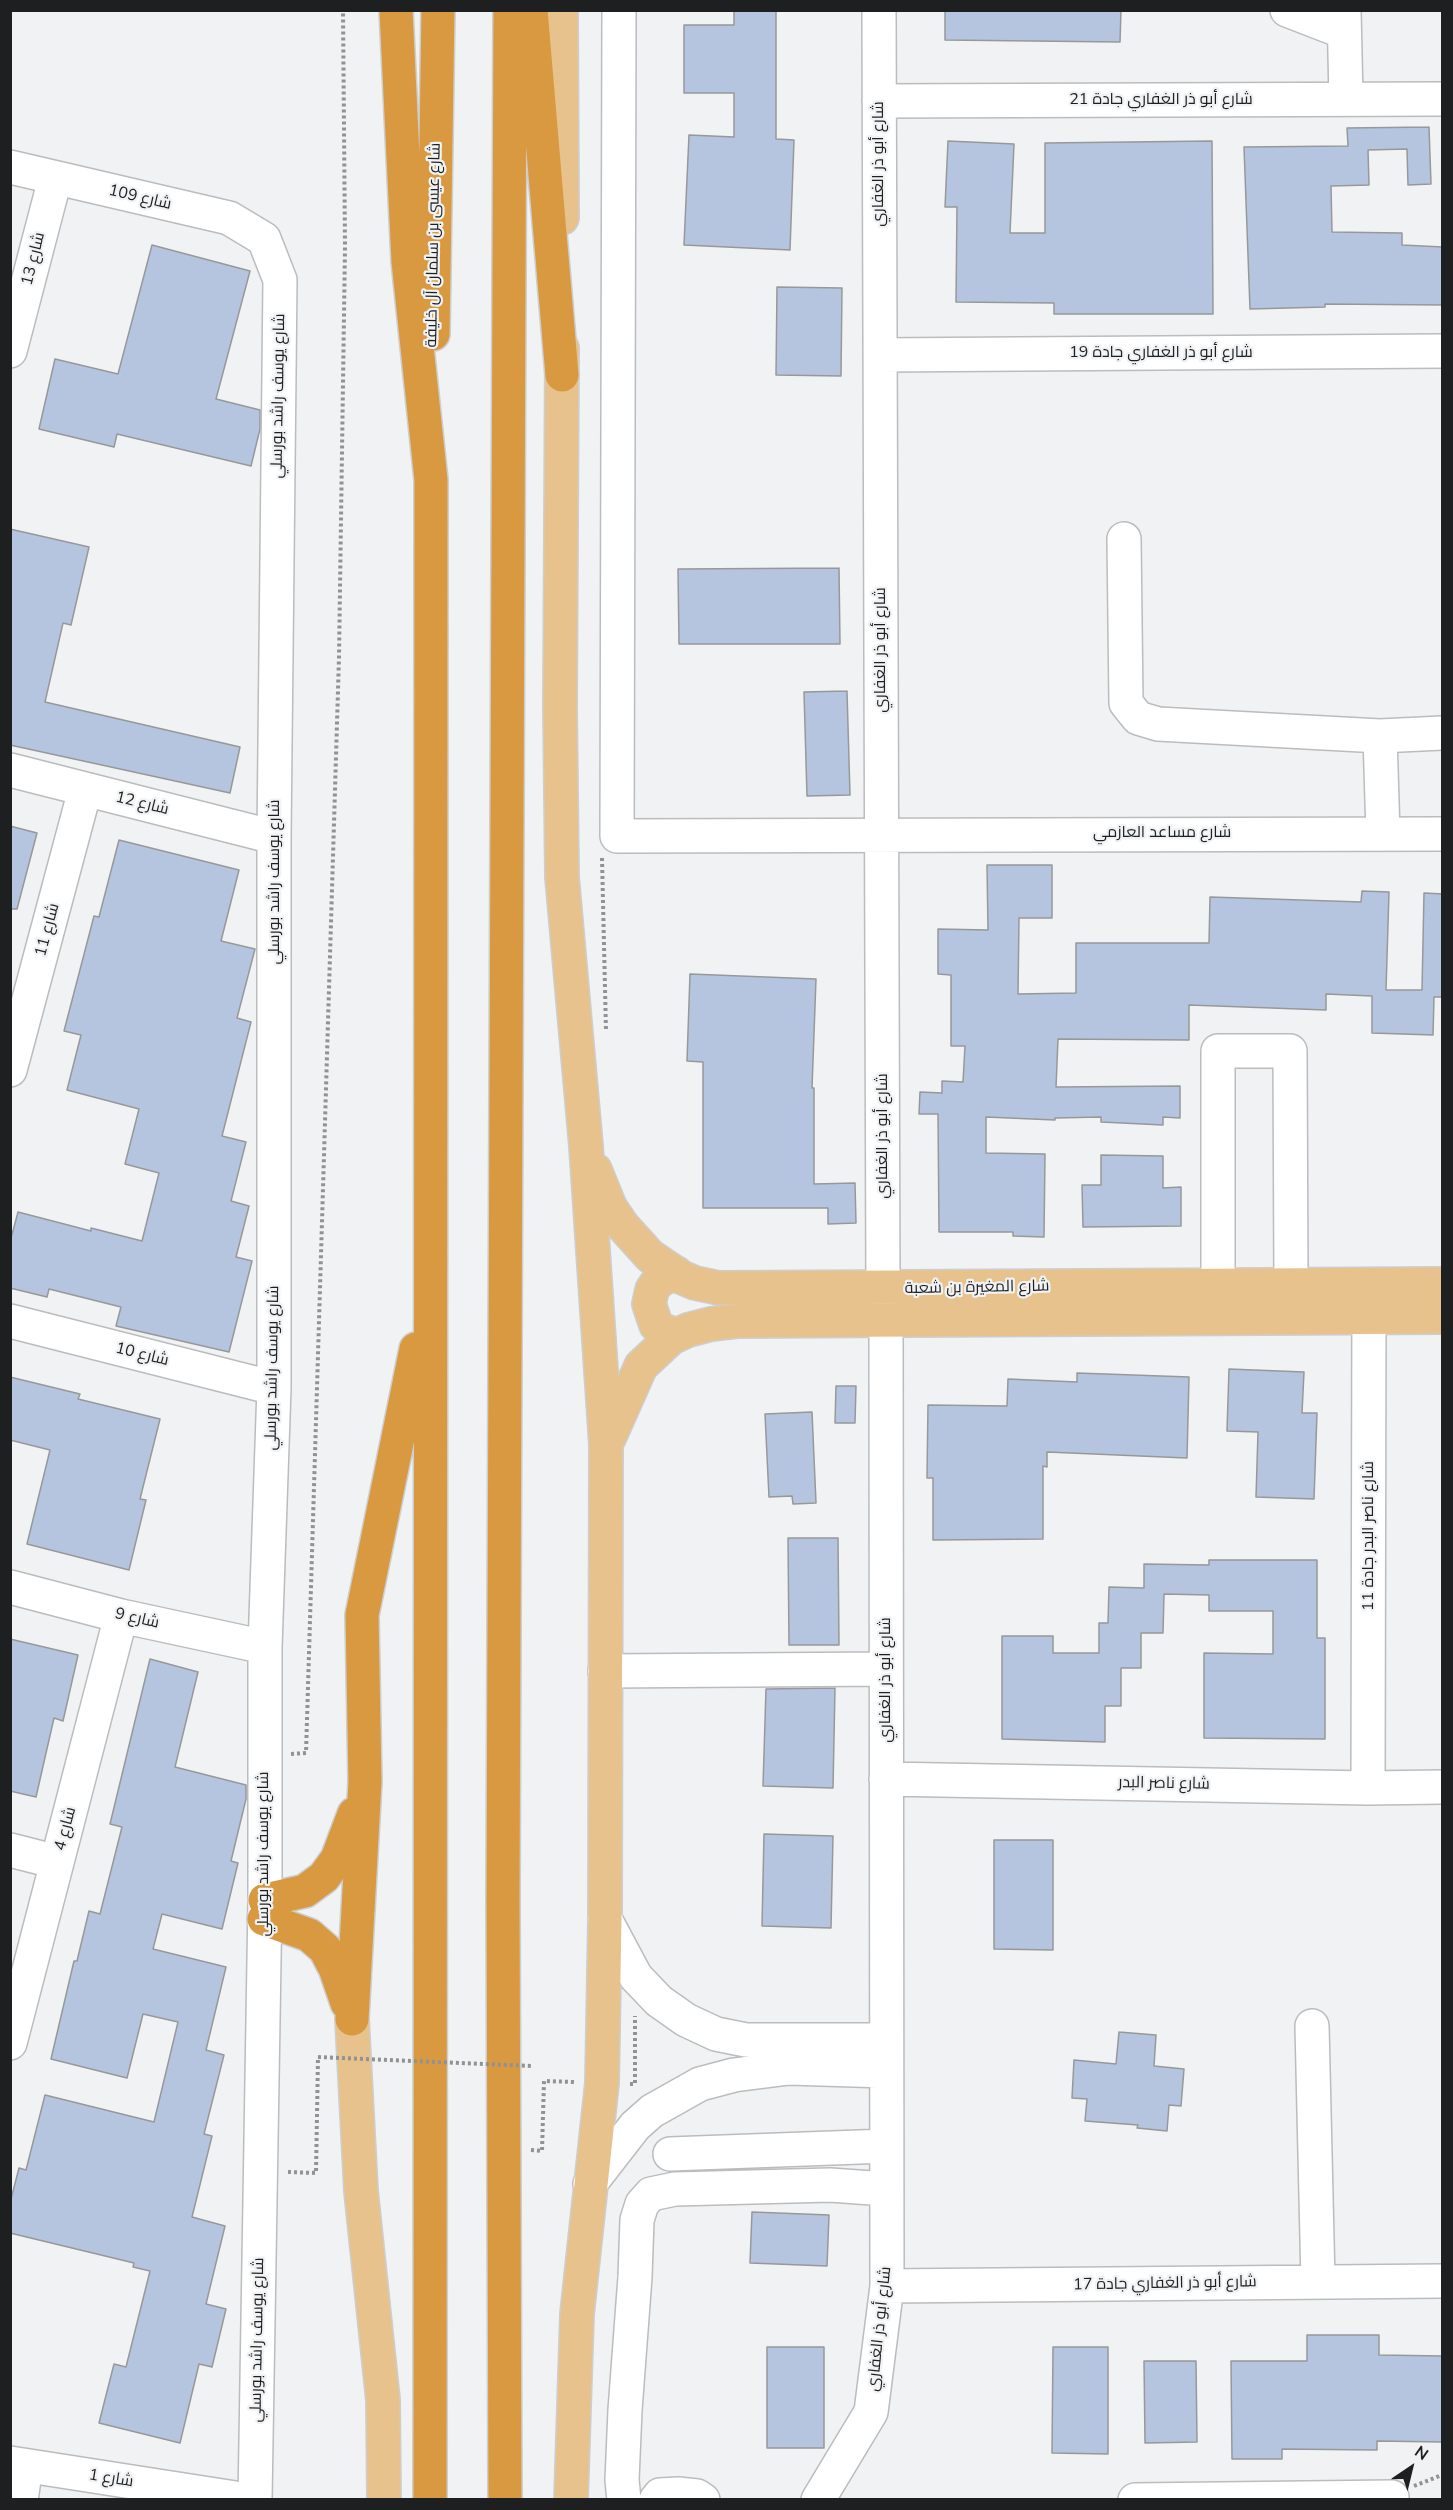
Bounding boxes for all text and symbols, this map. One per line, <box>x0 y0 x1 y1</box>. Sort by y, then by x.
street label: شارع أبو ذر الغفاري جادة 21 <box>1069 90 1253 110</box>
street label: شارع أبو ذر الغفاري <box>869 101 889 227</box>
street label: شارع عيسى بن سلمان آل خليفة <box>423 142 445 348</box>
street label: شارع 109 <box>107 181 173 215</box>
street label: شارع 13 <box>18 230 50 288</box>
street label: شارع يوسف راشد بورسلي <box>268 313 290 479</box>
street label: شارع أبو ذر الغفاري جادة 19 <box>1069 343 1253 363</box>
street label: شارع أبو ذر الغفاري <box>871 587 891 713</box>
street label: شارع 12 <box>113 788 171 820</box>
street label: شارع يوسف راشد بورسلي <box>265 799 285 965</box>
street label: شارع مساعد العازمي <box>1093 823 1231 843</box>
street label: شارع 11 <box>32 901 64 959</box>
street label: شارع أبو ذر الغفاري <box>873 1073 893 1199</box>
street label: شارع المغيرة بن شعبة <box>905 1277 1049 1299</box>
street label: شارع يوسف راشد بورسلي <box>262 1285 284 1451</box>
street label: شارع 10 <box>113 1339 171 1371</box>
street label: شارع ناصر البدر جادة 11 <box>1359 1461 1379 1611</box>
street label: شارع 9 <box>113 1605 161 1633</box>
street label: شارع أبو ذر الغفاري <box>876 1617 896 1743</box>
street label: شارع يوسف راشد بورسلي <box>254 1771 274 1937</box>
street label: شارع ناصر البدر <box>1118 1774 1210 1794</box>
street label: شارع 4 <box>51 1805 81 1853</box>
street label: شارع يوسف راشد بورسلي <box>247 2257 269 2423</box>
street label: شارع أبو ذر الغفاري <box>864 2266 896 2392</box>
street label: شارع أبو ذر الغفاري جادة 17 <box>1073 2273 1257 2295</box>
north arrow <box>1381 2438 1441 2498</box>
text: N <box>1410 2441 1433 2466</box>
street label: شارع 1 <box>87 2466 135 2492</box>

